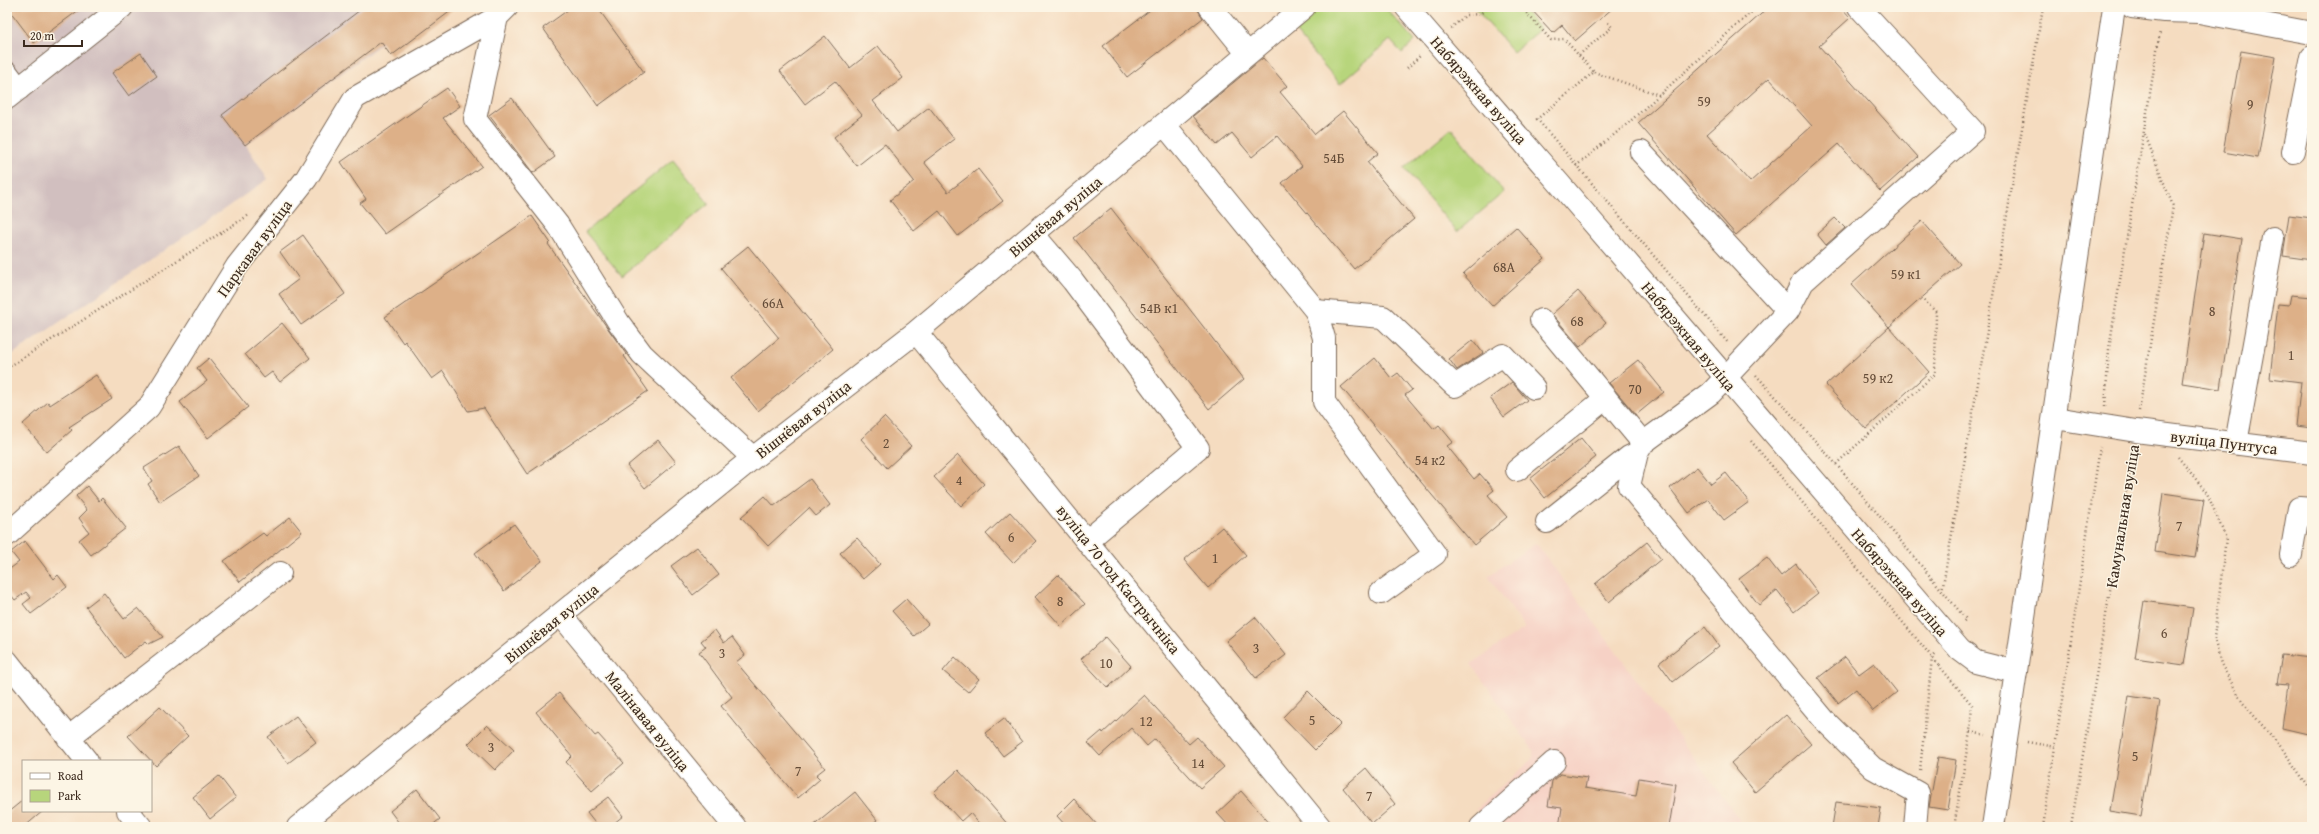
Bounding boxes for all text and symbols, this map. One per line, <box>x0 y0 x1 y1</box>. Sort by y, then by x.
scale bar <box>24 22 82 48</box>
text: 20 m <box>30 27 54 44</box>
street label: Набярэжная вуліца <box>1425 30 1533 150</box>
house number: 59 <box>1697 91 1711 111</box>
house number: 9 <box>2247 94 2254 114</box>
house number: 54Б <box>1323 148 1345 168</box>
street label: Вішнёвая вуліца <box>1003 169 1107 262</box>
street label: Паркавая вуліца <box>210 194 298 302</box>
house number: 68А <box>1493 257 1515 277</box>
house number: 59 к1 <box>1891 264 1921 284</box>
street label: Набярэжная вуліца <box>1636 276 1742 396</box>
house number: 66А <box>762 293 784 313</box>
house number: 54В к1 <box>1140 298 1178 318</box>
house number: 8 <box>2209 301 2216 321</box>
house number: 68 <box>1570 311 1584 331</box>
house number: 1 <box>2288 345 2294 365</box>
house number: 59 к2 <box>1863 368 1893 388</box>
street label: Вішнёвая вуліца <box>750 374 856 464</box>
house number: 70 <box>1628 379 1642 399</box>
street label: вуліца Пунтуса <box>2169 424 2279 461</box>
house number: 2 <box>883 433 889 453</box>
street label: Камунальная вуліца <box>2099 442 2145 589</box>
house number: 54 к2 <box>1415 450 1445 470</box>
house number: 4 <box>956 470 963 490</box>
street label: вуліца 70 год Кастрычніка <box>1051 499 1187 659</box>
house number: 7 <box>2176 516 2183 536</box>
street label: Набярэжная вуліца <box>1846 522 1954 642</box>
house number: 6 <box>1008 527 1015 547</box>
house number: 1 <box>1212 548 1218 568</box>
street label: Вішнёвая вуліца <box>499 577 604 669</box>
house number: 8 <box>1057 591 1064 611</box>
house number: 6 <box>2161 623 2168 643</box>
house number: 3 <box>1253 638 1259 658</box>
house number: 3 <box>719 643 725 663</box>
house number: 10 <box>1099 653 1113 673</box>
street label: Малінавая вуліца <box>600 666 696 777</box>
house number: 5 <box>1309 710 1315 730</box>
house number: 12 <box>1139 711 1153 731</box>
house number: 3 <box>488 737 494 757</box>
house number: 5 <box>2132 746 2138 766</box>
house number: 14 <box>1191 753 1205 773</box>
legend <box>22 760 152 812</box>
house number: 7 <box>795 761 802 781</box>
text: Road <box>58 767 84 784</box>
house number: 7 <box>1366 786 1373 806</box>
text: Park <box>58 787 82 804</box>

